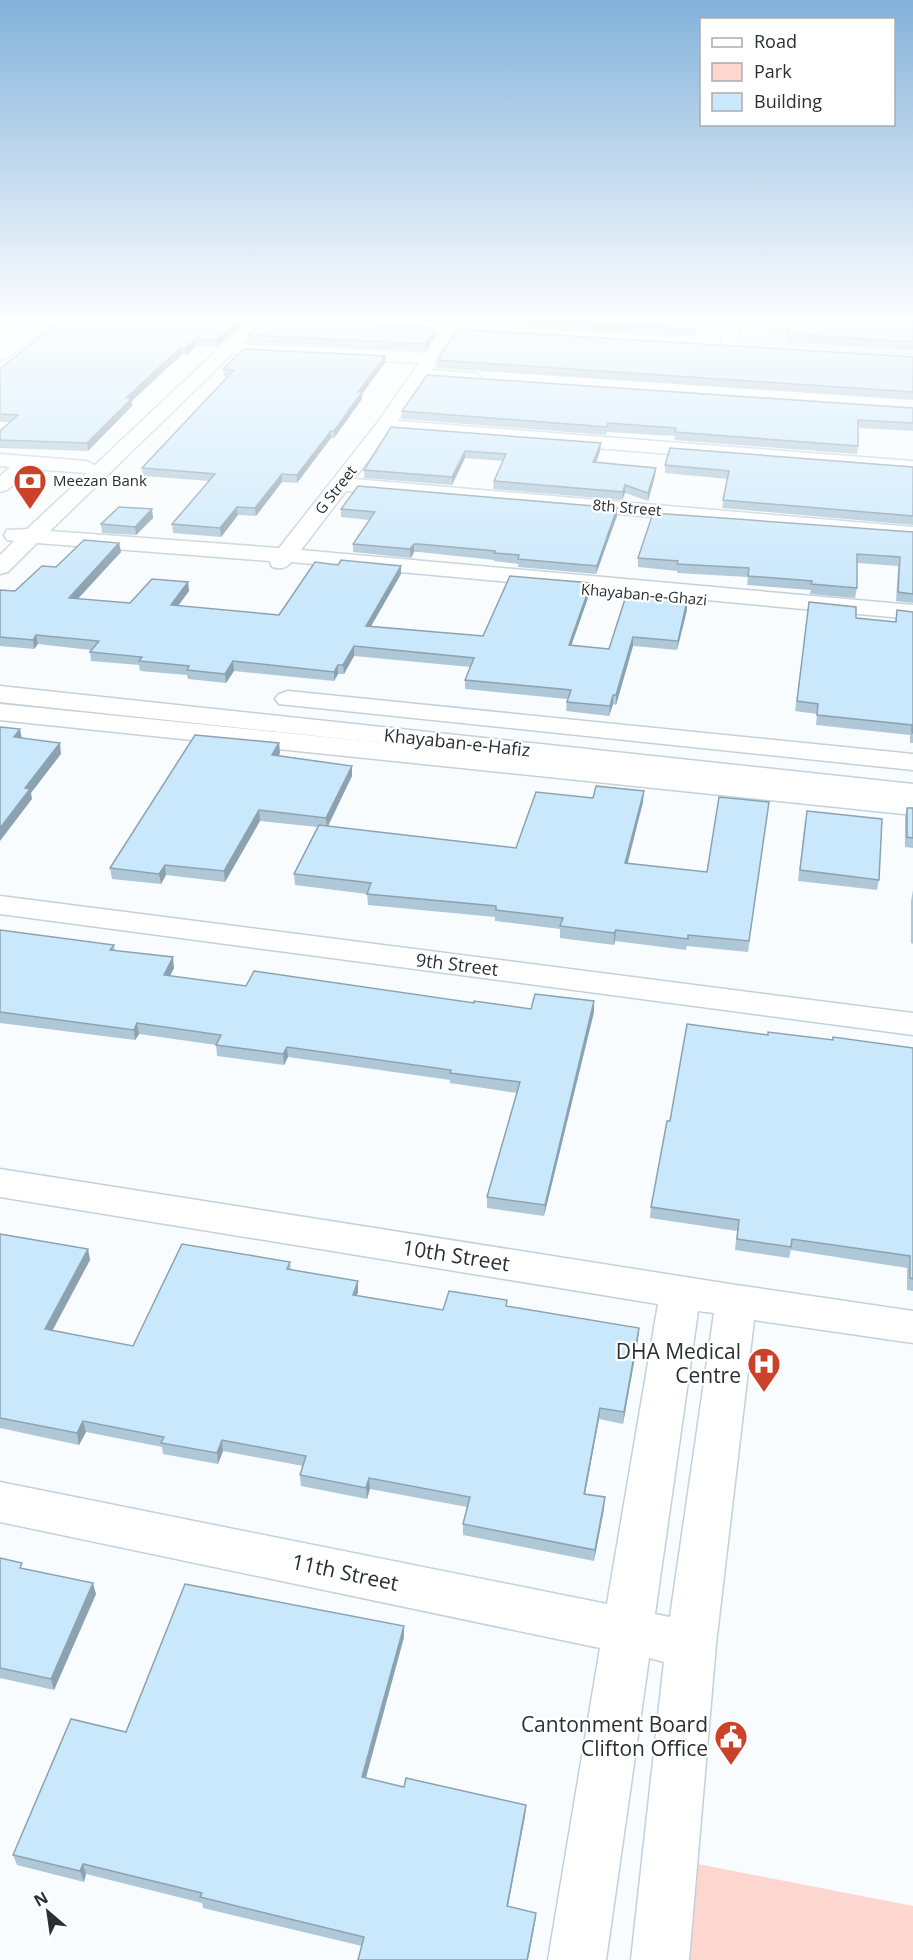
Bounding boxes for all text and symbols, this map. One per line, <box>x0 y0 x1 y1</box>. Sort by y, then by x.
legend <box>700 18 895 126</box>
text: Road <box>754 29 797 53</box>
text: Park <box>754 59 792 83</box>
text: Building <box>754 89 822 113</box>
street label: G Street <box>310 461 361 518</box>
bank icon: Meezan Bank <box>12 463 48 510</box>
place label: Meezan Bank <box>53 470 147 490</box>
street label: 8th Street <box>592 494 662 520</box>
street label: Khayaban-e-Ghazi <box>580 579 708 609</box>
street label: Khayaban-e-Hafiz <box>383 722 532 762</box>
street label: 9th Street <box>415 947 500 981</box>
street label: 10th Street <box>400 1233 512 1277</box>
place label: DHA Medical Centre <box>616 1337 741 1389</box>
hospital icon: DHA Medical Centre <box>746 1346 782 1393</box>
street label: 11th Street <box>289 1547 401 1597</box>
place label: Cantonment Board Clifton Office <box>521 1710 708 1762</box>
public building icon: Cantonment Board Clifton Office <box>713 1719 749 1766</box>
north arrow <box>18 1882 78 1942</box>
text: N <box>30 1886 52 1912</box>

